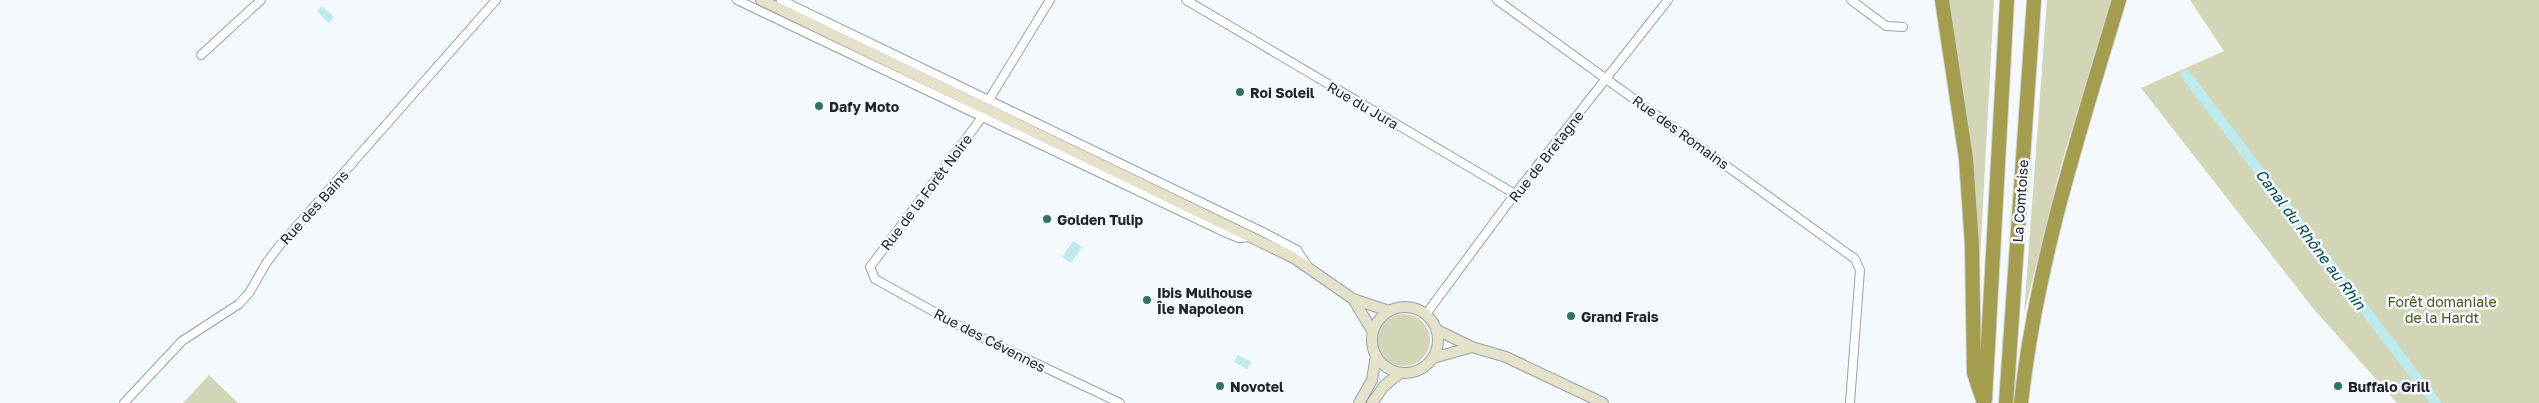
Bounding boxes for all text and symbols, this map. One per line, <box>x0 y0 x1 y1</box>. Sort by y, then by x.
street label: Rue du Jura <box>1324 78 1402 132</box>
place label: Roi Soleil <box>1250 84 1315 101</box>
marker: Roi Soleil <box>1234 86 1246 98</box>
street label: Rue des Romains <box>1630 91 1732 173</box>
place label: Dafy Moto <box>829 98 899 115</box>
marker: Dafy Moto <box>813 100 825 112</box>
street label: Rue de Bretagne <box>1505 107 1587 205</box>
street label: Rue de la Forêt Noire <box>877 131 975 253</box>
street label: La Comtoise <box>2009 159 2031 243</box>
water label: Canal du Rhône au Rhin <box>2252 165 2370 313</box>
street label: Rue des Bains <box>276 166 352 248</box>
place label: Golden Tulip <box>1057 211 1144 228</box>
marker: Golden Tulip <box>1041 213 1053 225</box>
place label: Ibis Mulhouse Île Napoleon <box>1156 284 1252 317</box>
park label: Forêt domaniale de la Hardt <box>2387 293 2497 326</box>
marker: Ibis Mulhouse Île Napoleon <box>1141 294 1153 306</box>
street label: Rue des Cévennes <box>931 305 1049 375</box>
place label: Grand Frais <box>1581 308 1659 325</box>
marker: Grand Frais <box>1565 310 1577 322</box>
place label: Novotel <box>1230 378 1284 395</box>
place label: Buffalo Grill <box>2348 378 2430 395</box>
marker: Novotel <box>1214 380 1226 392</box>
marker: Buffalo Grill <box>2332 380 2344 392</box>

